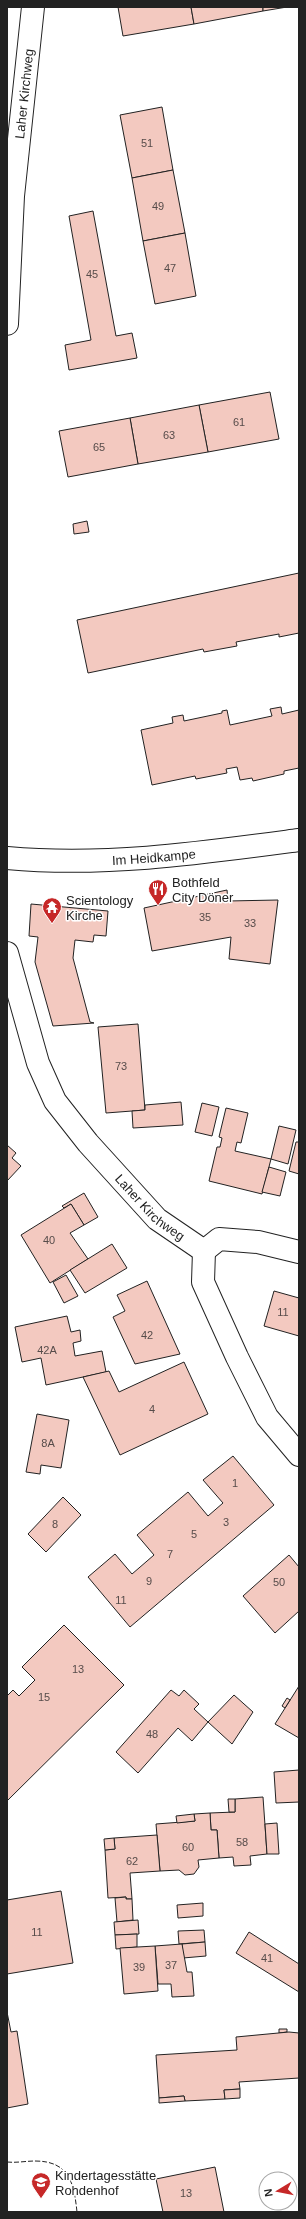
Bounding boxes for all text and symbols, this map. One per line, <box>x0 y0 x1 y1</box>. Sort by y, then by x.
street label: Laher Kirchweg <box>12 48 37 140</box>
house number: 51 <box>141 137 153 149</box>
house number: 49 <box>152 200 164 212</box>
house number: 47 <box>164 262 176 274</box>
house number: 45 <box>86 268 98 280</box>
house number: 61 <box>233 416 245 428</box>
house number: 63 <box>163 429 175 441</box>
house number: 65 <box>93 441 105 453</box>
street label: Im Heidkampe <box>112 846 196 868</box>
place label: Bothfeld City Döner <box>172 875 234 905</box>
restaurant icon: Bothfeld City Döner <box>147 878 169 906</box>
place label: Scientology Kirche <box>66 893 134 923</box>
temple icon: Scientology Kirche <box>41 896 63 924</box>
house number: 35 <box>199 911 211 923</box>
house number: 33 <box>244 917 256 929</box>
house number: 73 <box>115 1060 127 1072</box>
street label: Laher Kirchweg <box>112 1171 188 1244</box>
house number: 40 <box>43 1234 55 1246</box>
house number: 11 <box>277 1306 289 1318</box>
house number: 42 <box>141 1329 153 1341</box>
house number: 42A <box>37 1344 57 1356</box>
house number: 4 <box>149 1403 155 1415</box>
house number: 8A <box>41 1437 55 1449</box>
house number: 1 <box>232 1477 238 1489</box>
house number: 3 <box>223 1516 229 1528</box>
house number: 8 <box>52 1518 58 1530</box>
house number: 5 <box>191 1528 197 1540</box>
house number: 7 <box>167 1548 173 1560</box>
house number: 9 <box>146 1575 152 1587</box>
house number: 50 <box>273 1576 285 1588</box>
house number: 11 <box>115 1594 127 1606</box>
house number: 13 <box>72 1663 84 1675</box>
house number: 15 <box>38 1691 50 1703</box>
house number: 48 <box>146 1728 158 1740</box>
house number: 58 <box>236 1836 248 1848</box>
house number: 60 <box>182 1841 194 1853</box>
house number: 62 <box>126 1855 138 1867</box>
house number: 11 <box>31 1926 43 1938</box>
house number: 41 <box>261 1952 273 1964</box>
house number: 37 <box>165 1959 177 1971</box>
house number: 39 <box>133 1961 145 1973</box>
place label: Kindertagesstätte Rohdenhof <box>55 2168 156 2198</box>
school or university icon: Kindertagesstätte Rohdenhof <box>30 2171 52 2199</box>
north arrow <box>258 2171 298 2211</box>
house number: 13 <box>180 2187 192 2199</box>
text: N <box>262 2188 275 2198</box>

